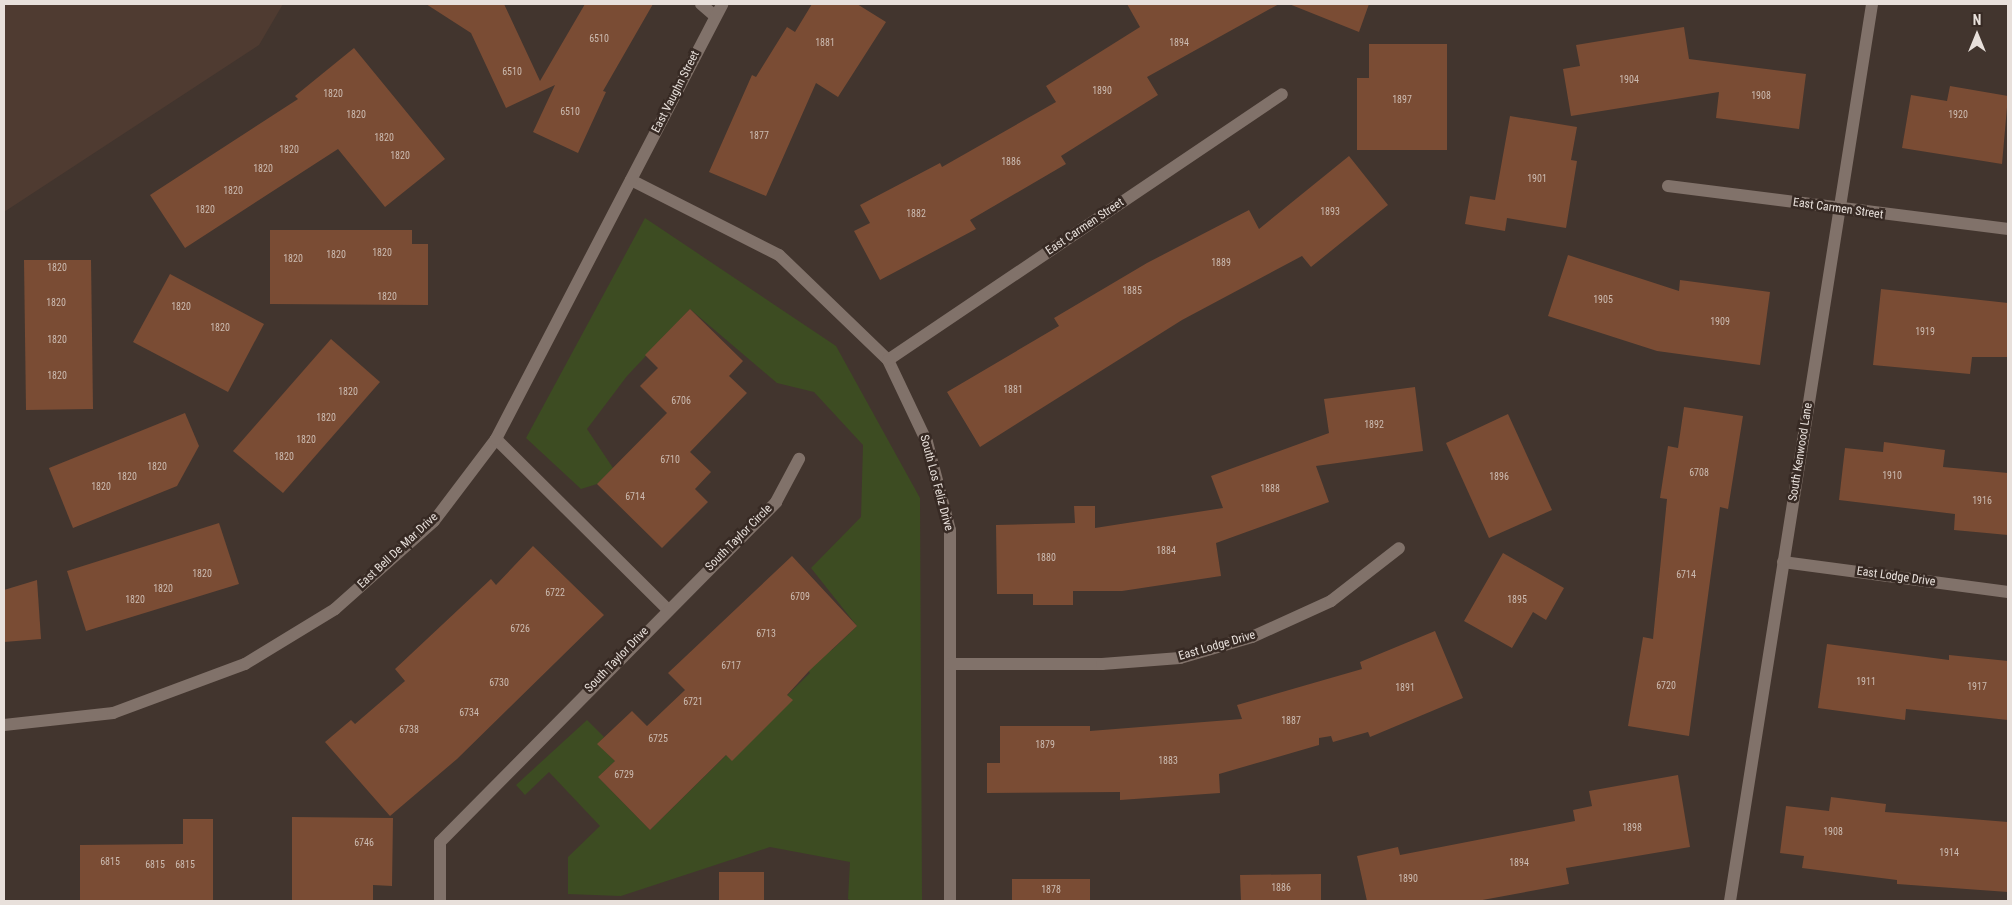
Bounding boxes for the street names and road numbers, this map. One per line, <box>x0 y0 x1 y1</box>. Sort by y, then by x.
street label: East Vaughn Street <box>649 49 703 135</box>
street label: East Carmen Street <box>1043 196 1127 258</box>
street label: East Carmen Street <box>1792 196 1884 222</box>
street label: South Kenwood Lane <box>1786 402 1816 502</box>
street label: South Los Feliz Drive <box>916 433 956 533</box>
street label: South Taylor Circle <box>703 502 775 574</box>
street label: East Bell De Mar Drive <box>355 510 441 592</box>
street label: East Lodge Drive <box>1856 564 1936 590</box>
street label: South Taylor Drive <box>582 624 652 696</box>
street label: East Lodge Drive <box>1177 628 1257 664</box>

